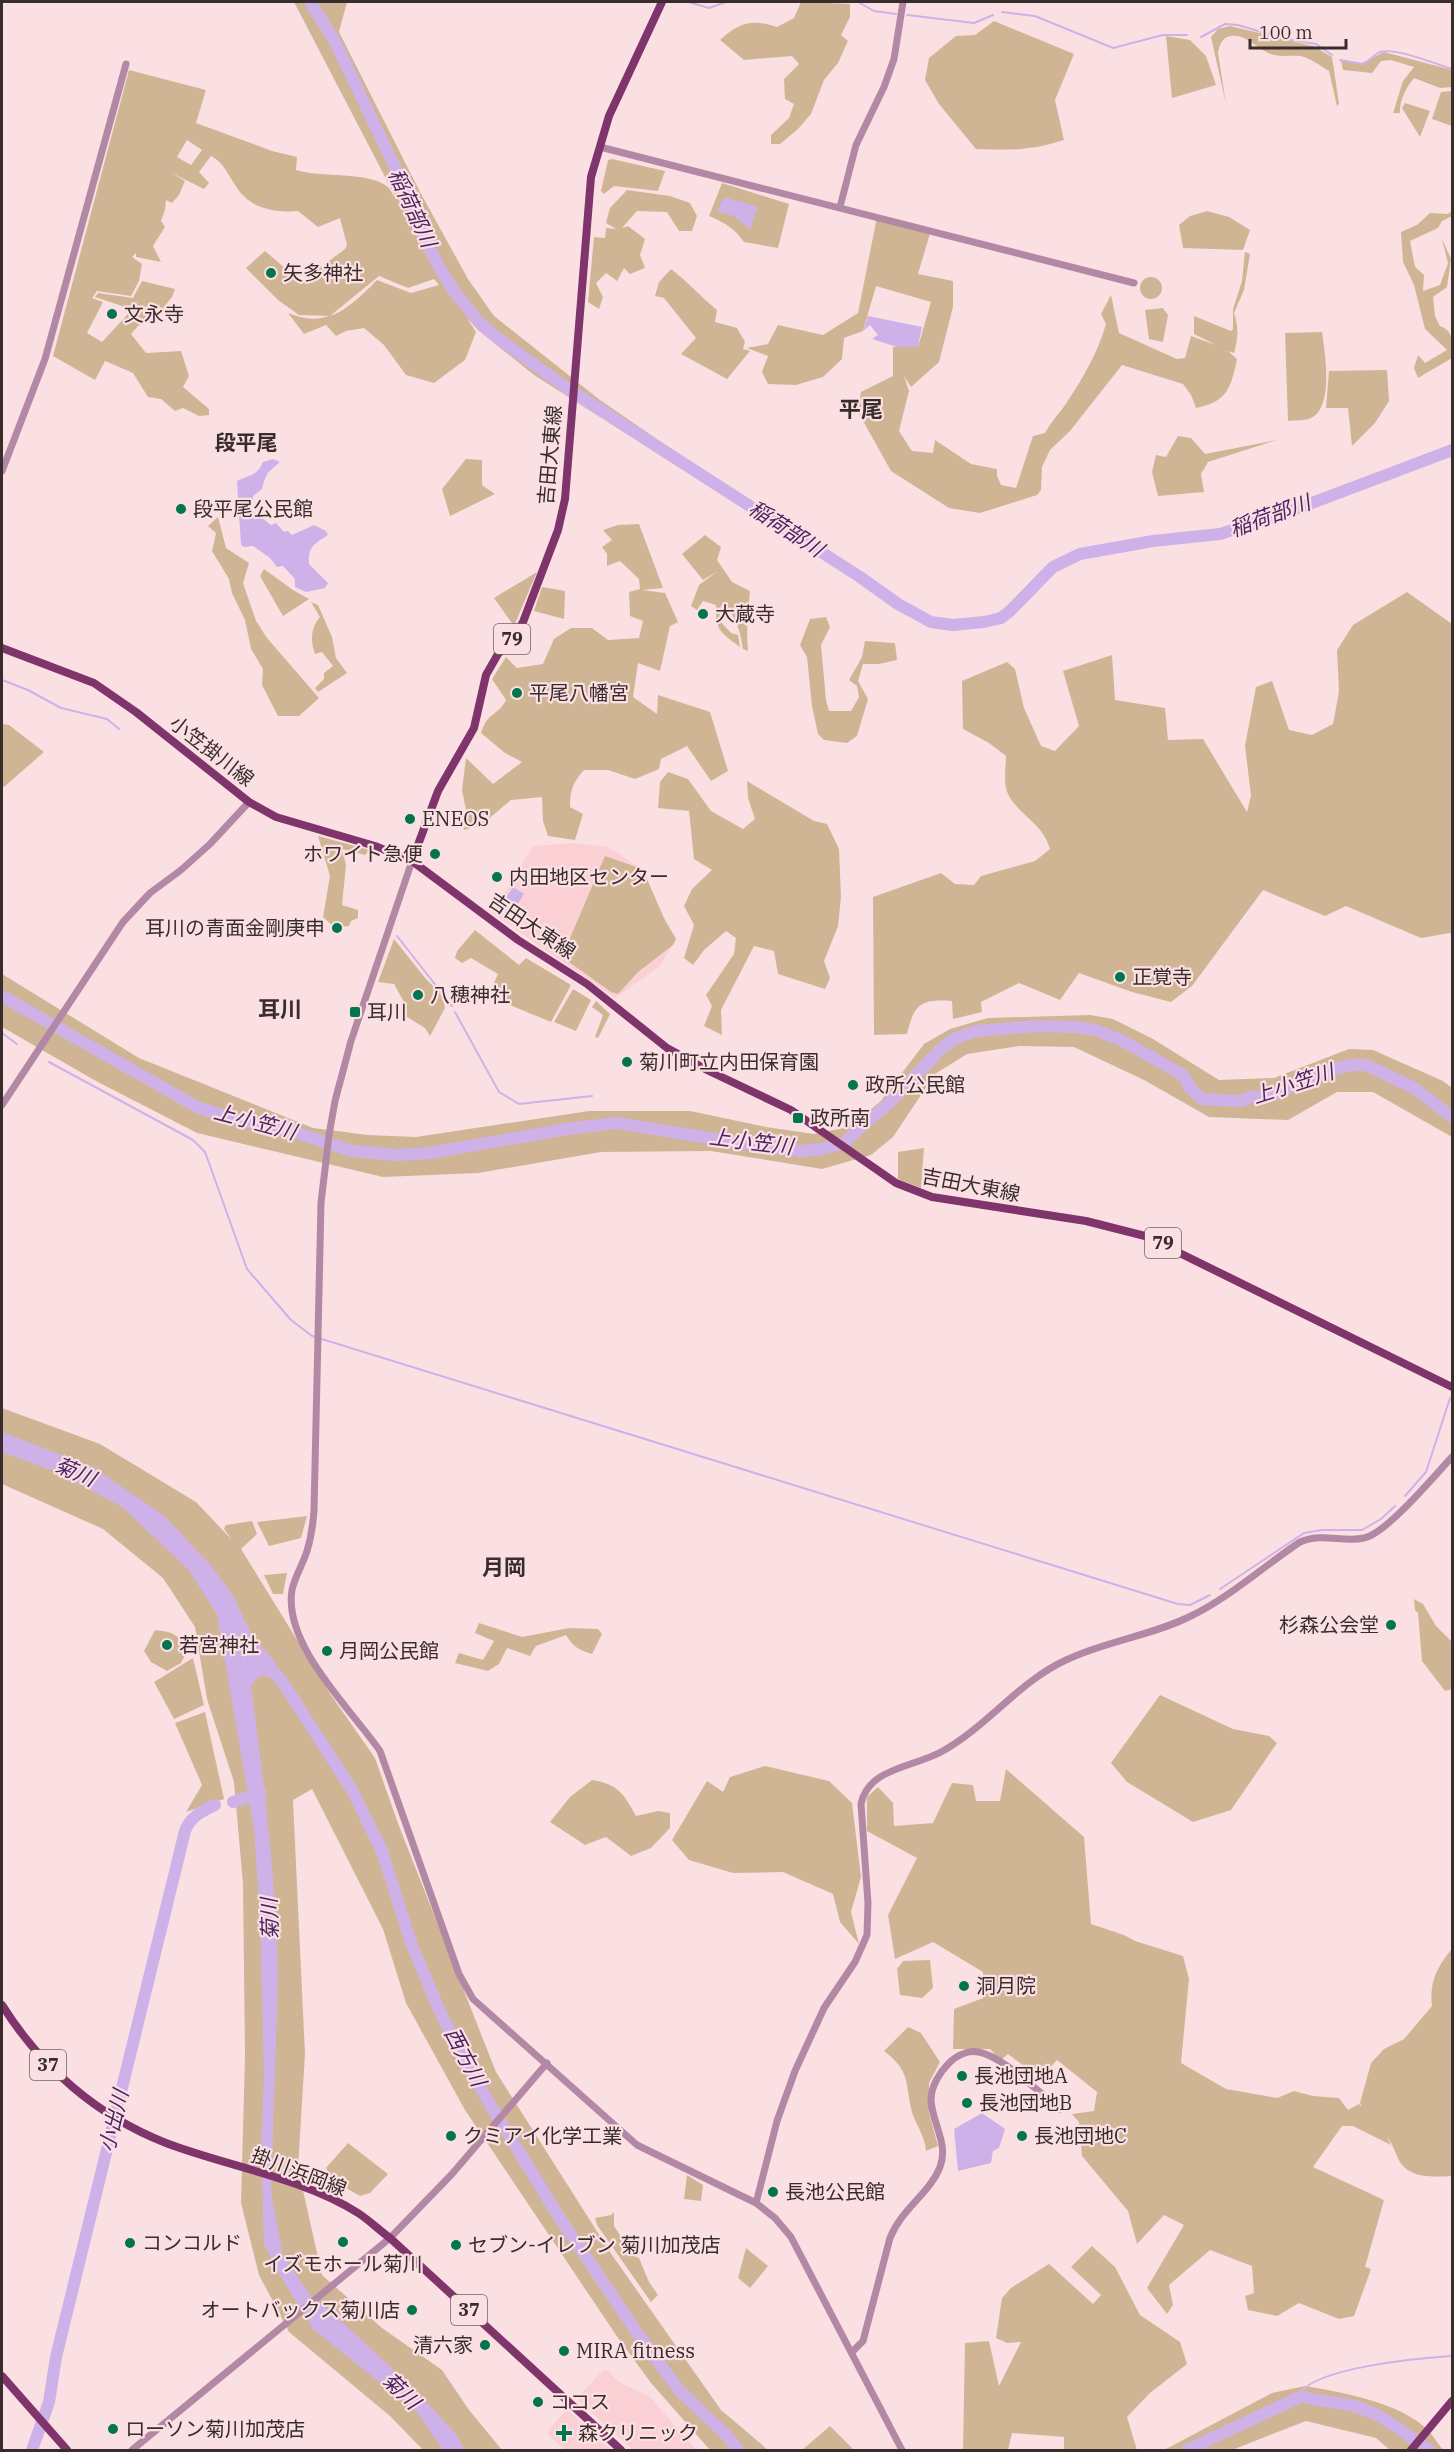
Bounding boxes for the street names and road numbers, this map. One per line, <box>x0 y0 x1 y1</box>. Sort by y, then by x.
street label: 吉田大東線 <box>532 404 567 506</box>
road number: 79 <box>494 624 530 654</box>
street label: 小笠掛川線 <box>165 709 260 792</box>
street label: 吉田大東線 <box>483 886 581 965</box>
street label: 吉田大東線 <box>919 1162 1023 1207</box>
road number: 79 <box>1145 1228 1181 1258</box>
road number: 37 <box>30 2050 66 2080</box>
street label: 掛川浜岡線 <box>248 2141 351 2202</box>
road number: 37 <box>451 2295 487 2325</box>

